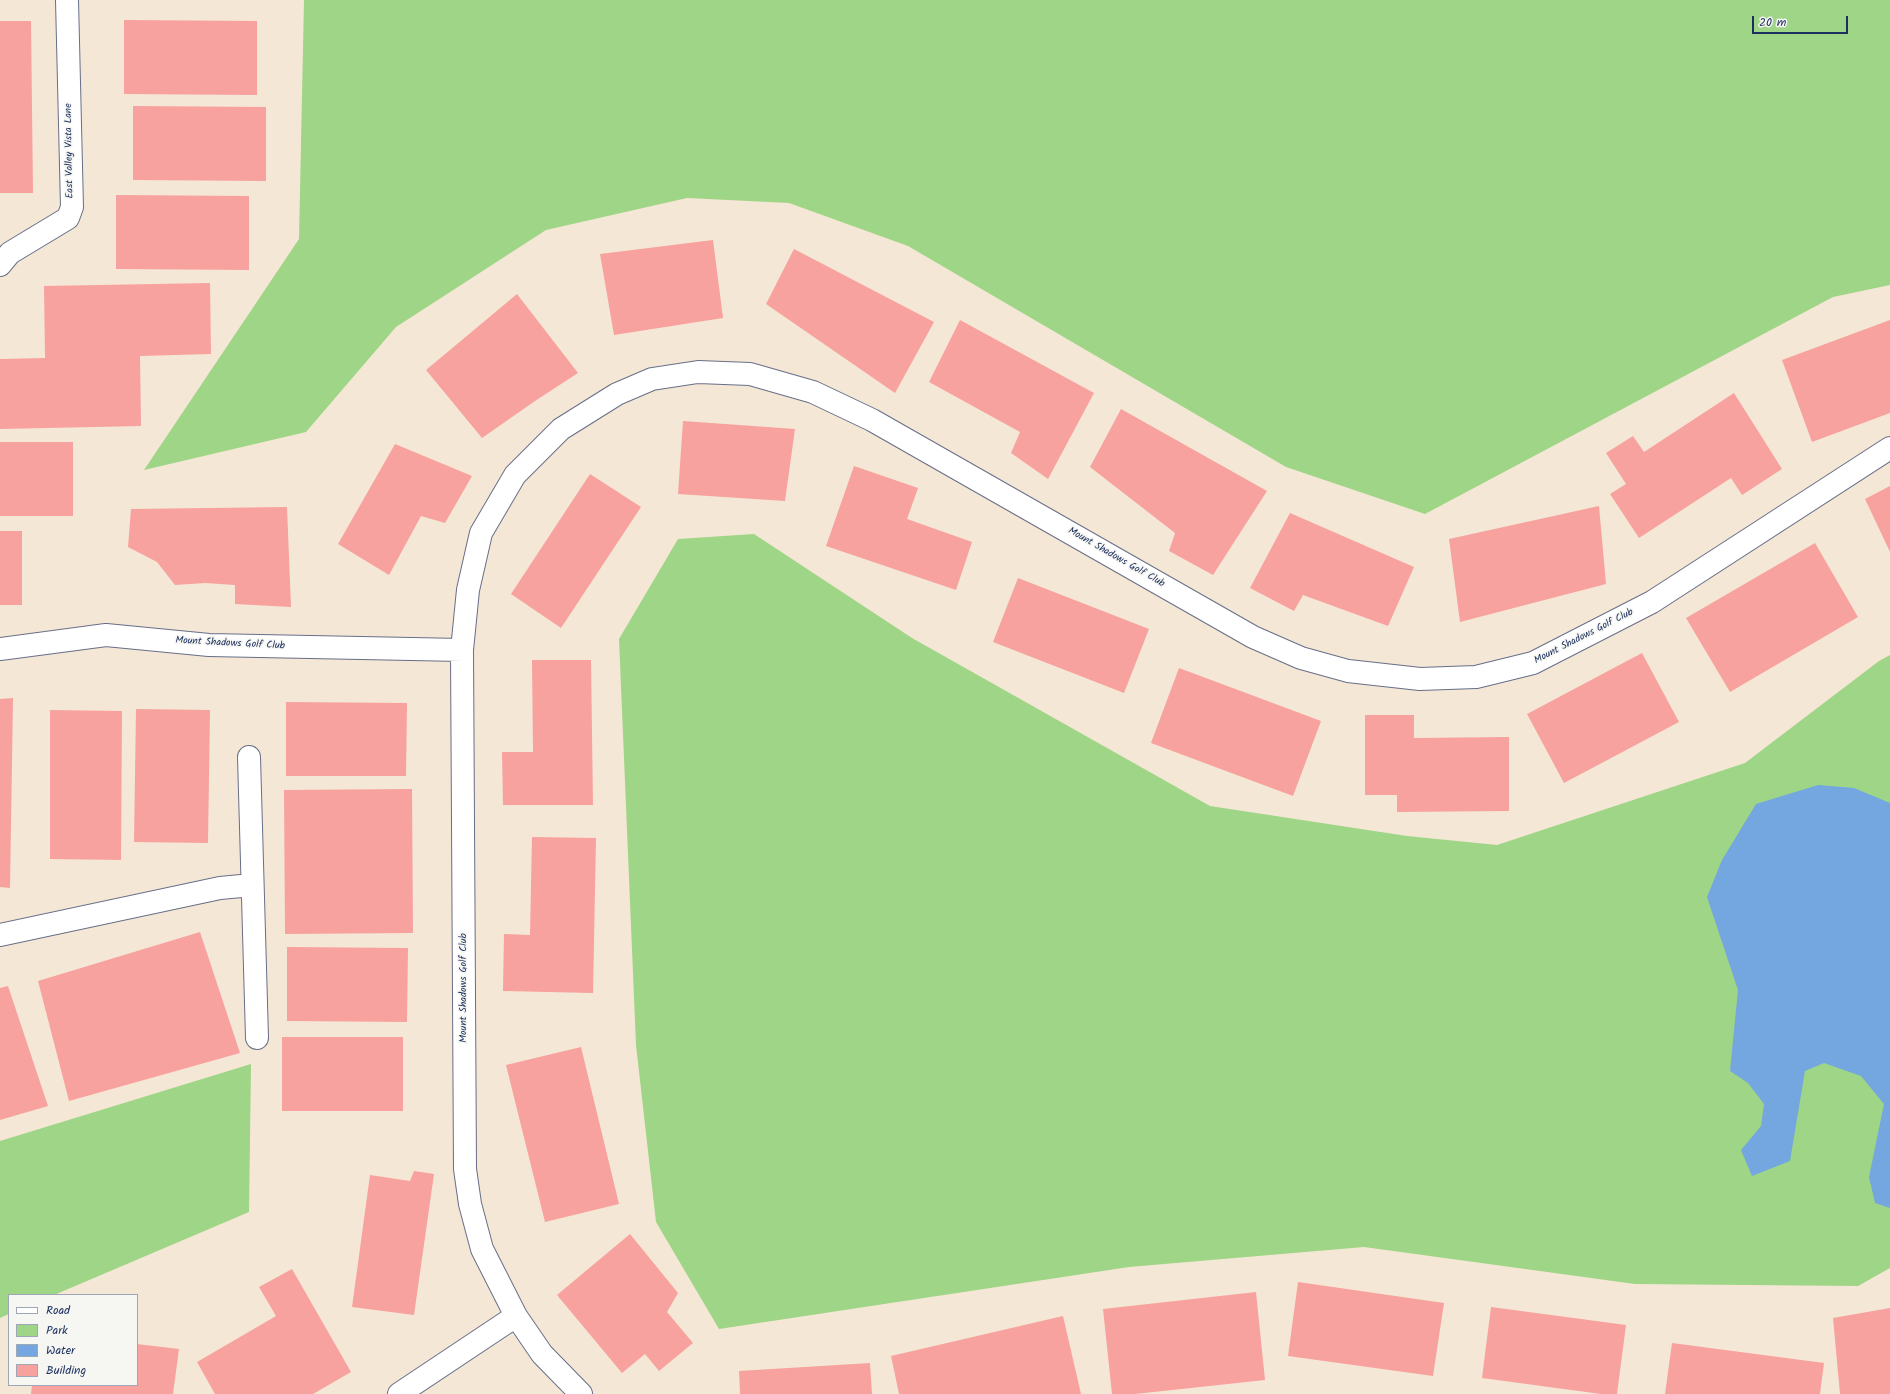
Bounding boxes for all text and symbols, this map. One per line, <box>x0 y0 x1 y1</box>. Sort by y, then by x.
scale bar <box>1754 8 1850 34</box>
text: 20 m <box>1759 13 1786 32</box>
street label: East Valley Vista Lane <box>63 103 77 199</box>
street label: Mount Shadows Golf Club <box>1066 525 1166 591</box>
street label: Mount Shadows Golf Club <box>1532 607 1636 667</box>
street label: Mount Shadows Golf Club <box>175 635 285 653</box>
street label: Mount Shadows Golf Club <box>458 933 470 1043</box>
legend <box>8 1294 138 1386</box>
text: Road <box>46 1301 70 1320</box>
text: Park <box>46 1321 68 1340</box>
text: Water <box>46 1341 75 1360</box>
text: Building <box>46 1361 86 1380</box>

